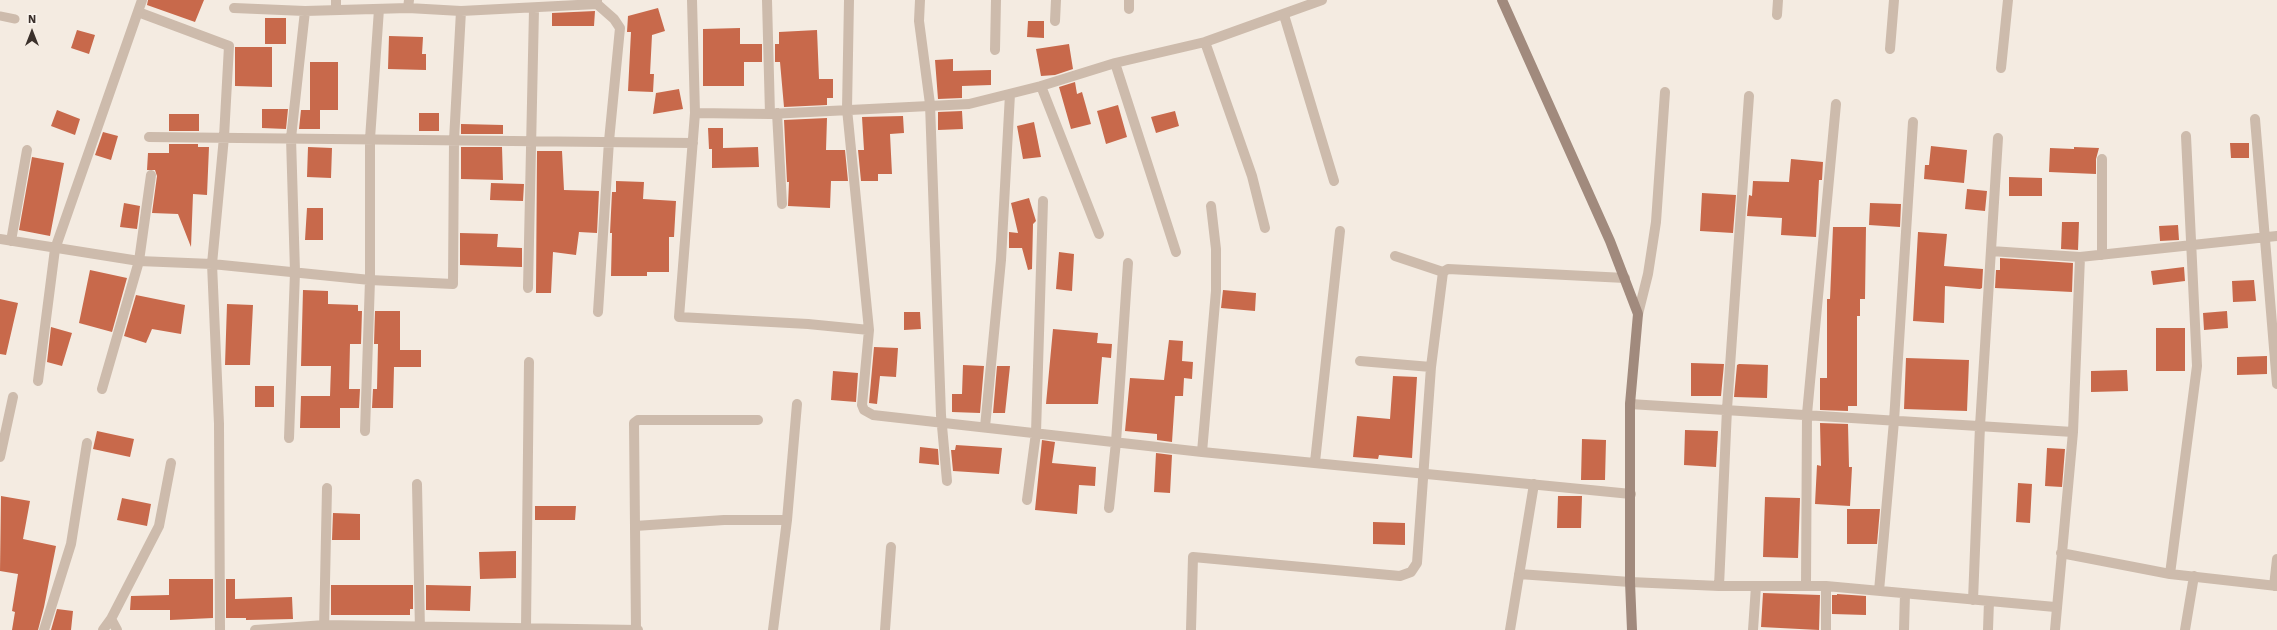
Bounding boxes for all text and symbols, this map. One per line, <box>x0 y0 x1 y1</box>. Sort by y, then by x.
north arrow <box>12 12 52 52</box>
text: N <box>28 13 36 26</box>

